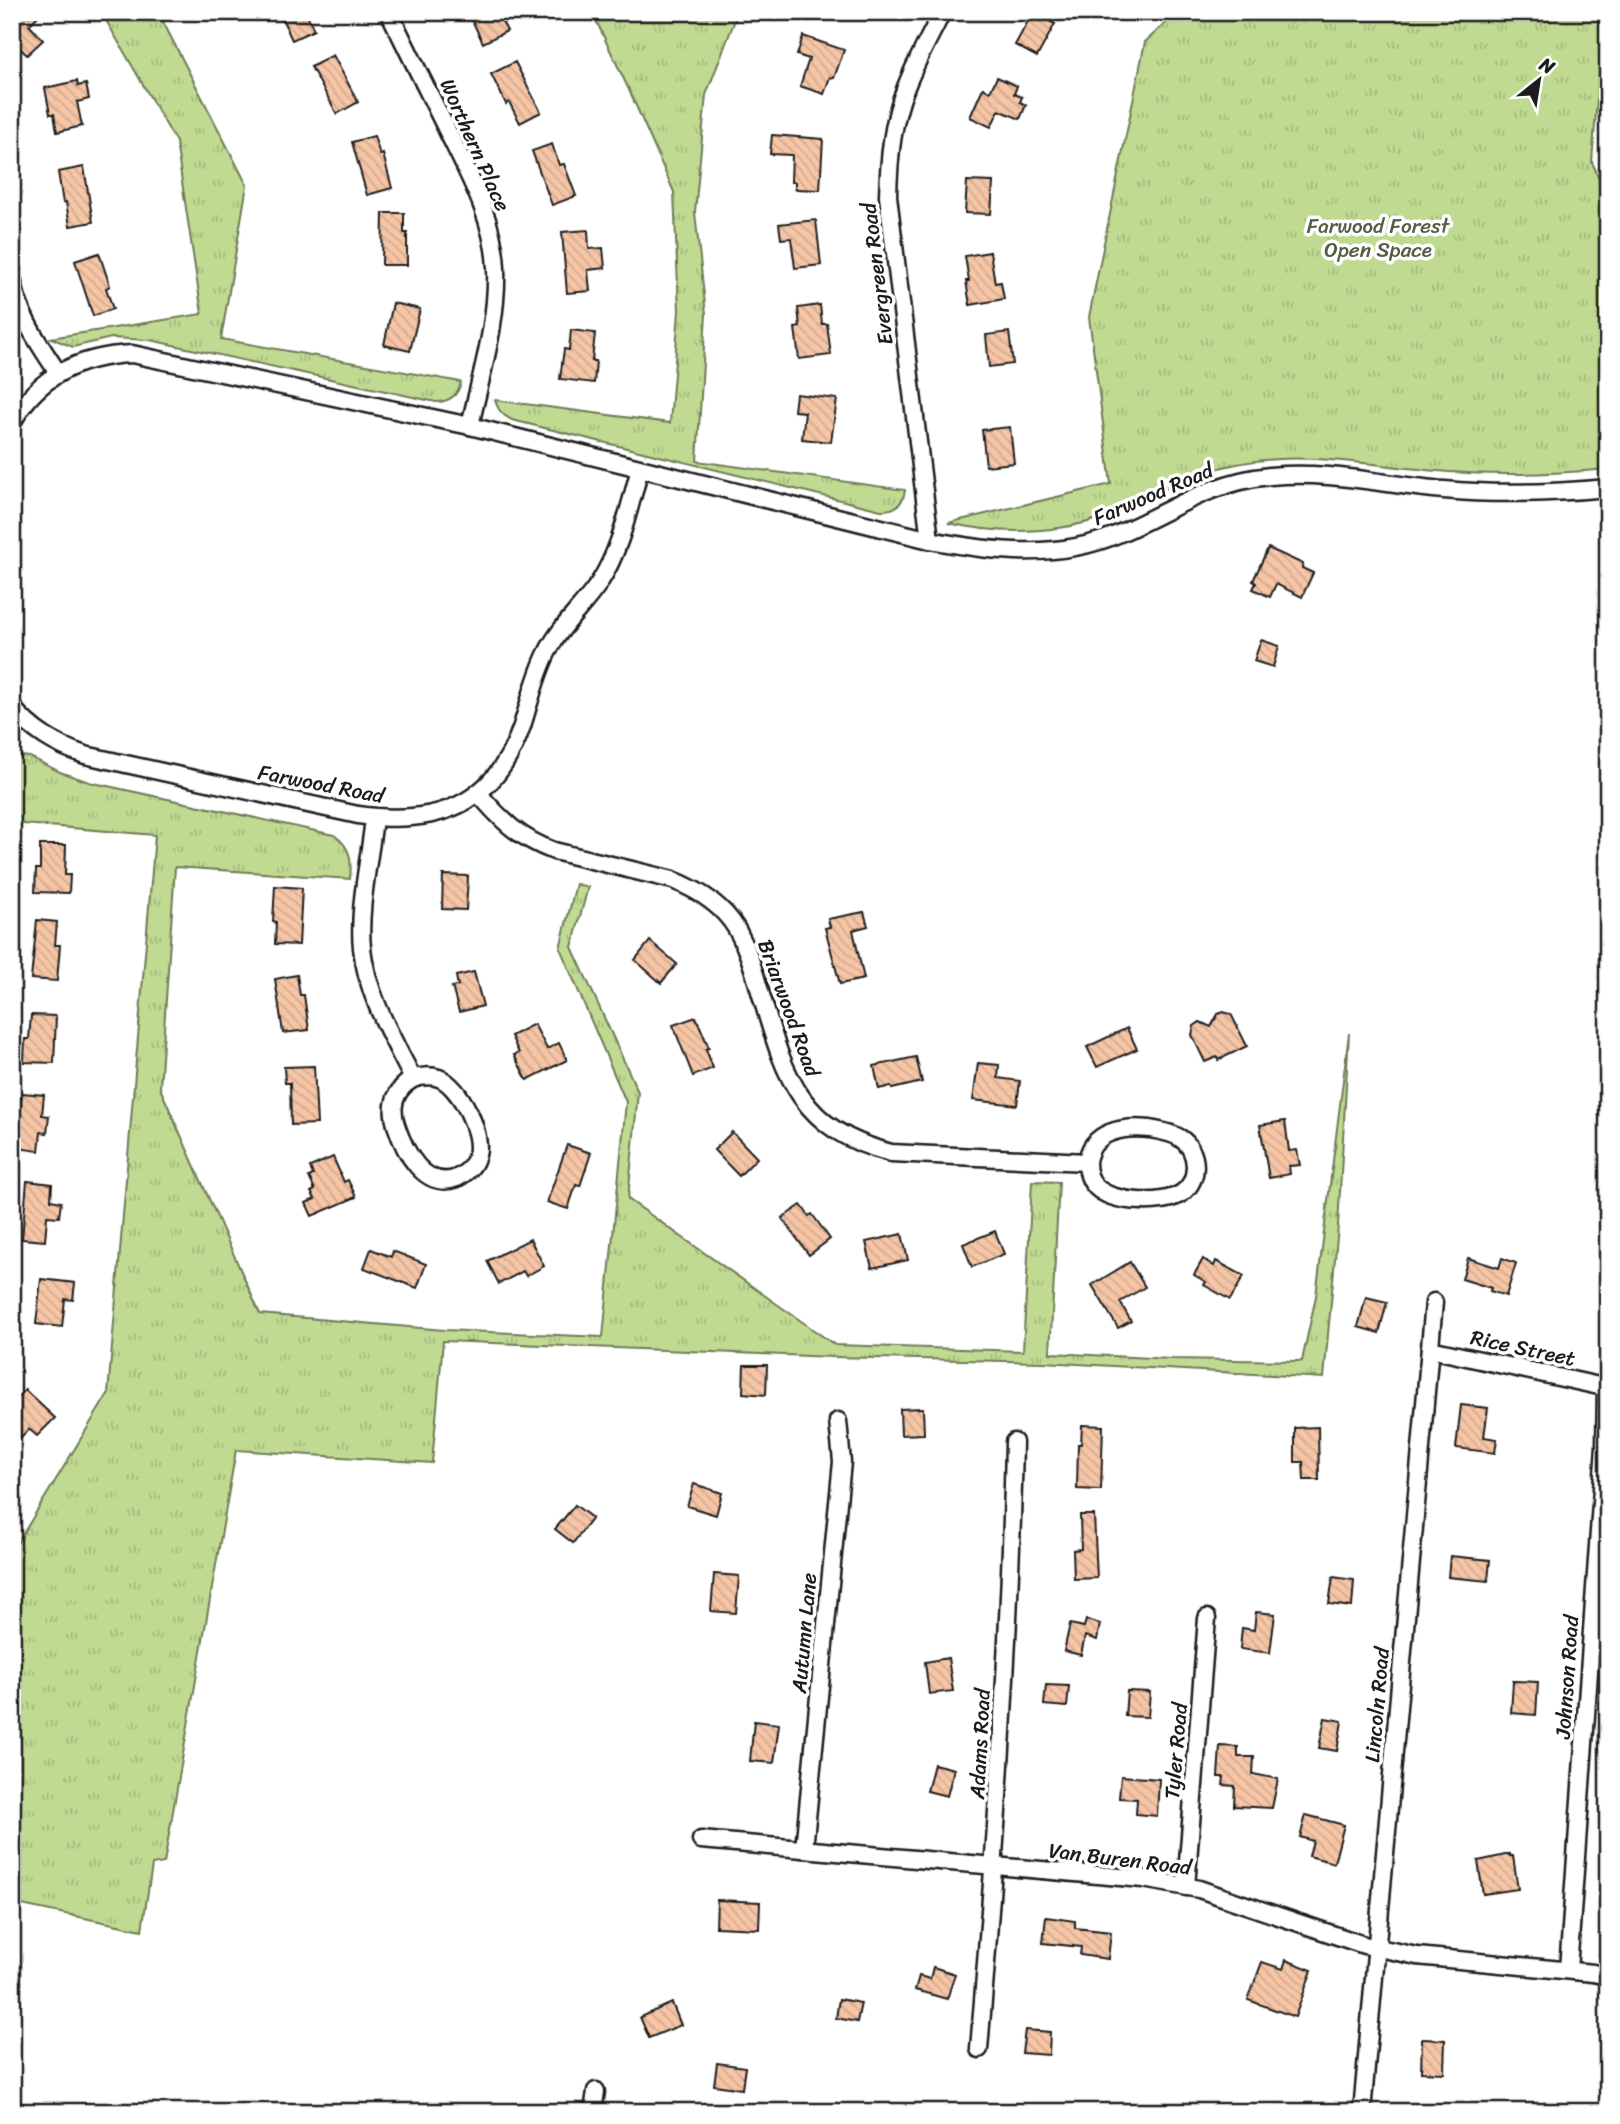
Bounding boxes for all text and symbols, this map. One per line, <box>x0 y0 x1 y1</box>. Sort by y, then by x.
north arrow <box>1504 46 1574 116</box>
text: N <box>1532 48 1562 84</box>
street label: Worthern Place <box>429 72 521 218</box>
street label: Evergreen Road <box>849 199 905 347</box>
park label: Farwood Forest Open Space <box>1307 207 1451 269</box>
street label: Farwood Road <box>1087 451 1221 536</box>
street label: Farwood Road <box>255 753 389 815</box>
street label: Briarwood Road <box>747 934 832 1084</box>
street label: Rice Street <box>1467 1318 1579 1378</box>
street label: Autumn Lane <box>780 1571 828 1696</box>
street label: Johnson Road <box>1544 1612 1590 1741</box>
street label: Lincoln Road <box>1353 1644 1401 1764</box>
street label: Adams Road <box>958 1686 1002 1801</box>
street label: Tyler Road <box>1153 1699 1199 1801</box>
street label: Van Buren Road <box>1047 1831 1195 1887</box>

